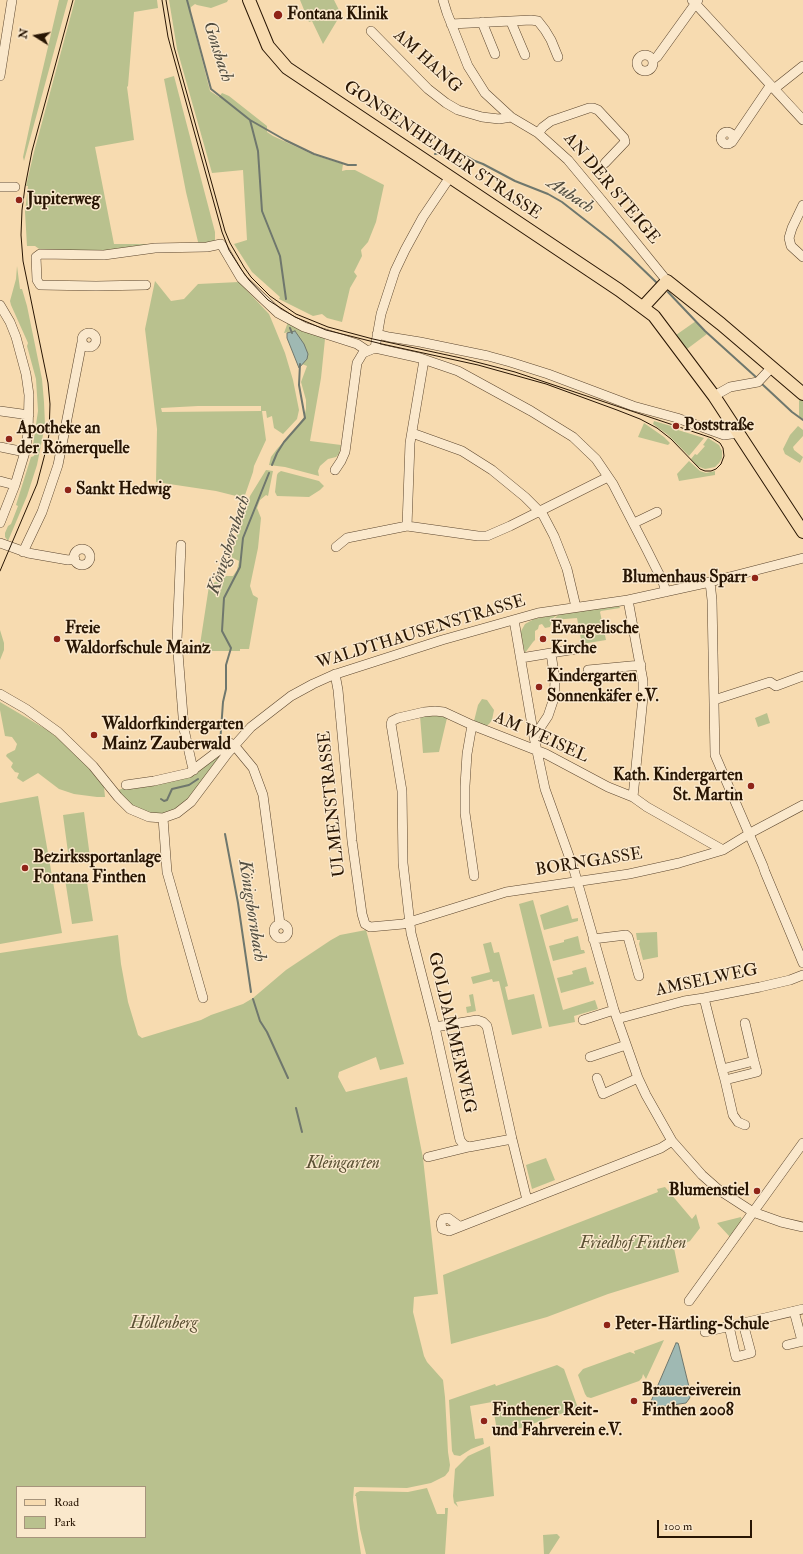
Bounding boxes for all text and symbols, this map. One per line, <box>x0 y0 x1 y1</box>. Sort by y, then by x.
place label: Fontana Klinik <box>287 5 388 25</box>
marker: Fontana Klinik <box>272 9 284 21</box>
north arrow <box>16 16 56 56</box>
water label: Gonsbach <box>197 19 237 85</box>
street label: AM HANG <box>389 26 465 98</box>
text: N <box>16 28 31 40</box>
street label: GONSENHEIMER STRASSE <box>339 77 545 225</box>
street label: AN DER STEIGE <box>559 129 663 249</box>
water label: Aubach <box>542 173 598 219</box>
place label: Jupiterweg <box>27 190 100 210</box>
marker: Jupiterweg <box>14 195 24 205</box>
place label: Poststraße <box>684 416 754 436</box>
place label: Apotheke an der Römerquelle <box>17 419 130 459</box>
marker: Poststraße <box>671 421 681 431</box>
marker: Apotheke an der Römerquelle <box>4 434 14 444</box>
place label: Sankt Hedwig <box>76 480 171 500</box>
marker: Sankt Hedwig <box>63 485 73 495</box>
water label: Königsbornbach <box>204 493 256 597</box>
place label: Blumenhaus Sparr <box>622 568 747 588</box>
marker: Blumenhaus Sparr <box>750 573 760 583</box>
street label: WALDTHAUSENSTRASSE <box>314 591 528 675</box>
place label: Freie Waldorfschule Mainz <box>65 619 211 659</box>
place label: Evangelische Kirche <box>551 619 639 659</box>
marker: Freie Waldorfschule Mainz <box>52 634 62 644</box>
marker: Evangelische Kirche <box>538 634 548 644</box>
place label: Kindergarten Sonnenkäfer e.V. <box>547 667 659 707</box>
marker: Kindergarten Sonnenkäfer e.V. <box>534 682 544 692</box>
street label: AM WEISEL <box>491 708 591 768</box>
place label: Waldorfkindergarten Mainz Zauberwald <box>102 715 244 755</box>
marker: Waldorfkindergarten Mainz Zauberwald <box>89 730 99 740</box>
street label: ULMENSTRASSE <box>315 730 351 878</box>
place label: Kath. Kindergarten St. Martin <box>613 766 743 806</box>
marker: Kath. Kindergarten St. Martin <box>746 781 756 791</box>
street label: BORNGASSE <box>534 844 644 882</box>
place label: Bezirkssportanlage Fontana Finthen <box>33 848 161 888</box>
water label: Königsbornbach <box>232 858 270 964</box>
marker: Bezirkssportanlage Fontana Finthen <box>20 863 30 873</box>
street label: GOLDAMMERWEG <box>423 950 479 1116</box>
street label: AMSELWEG <box>654 960 760 1002</box>
park label: Kleingarten <box>306 1154 380 1174</box>
place label: Blumenstiel <box>669 1181 749 1201</box>
marker: Blumenstiel <box>752 1186 762 1196</box>
park label: Friedhof Finthen <box>580 1234 686 1254</box>
park label: Höllenberg <box>130 1314 198 1334</box>
place label: Peter-Härtling-Schule <box>615 1315 769 1335</box>
marker: Peter-Härtling-Schule <box>602 1320 612 1330</box>
place label: Brauereiverein Finthen 2008 <box>642 1381 741 1421</box>
marker: Brauereiverein Finthen 2008 <box>629 1396 639 1406</box>
place label: Finthener Reit- und Fahrverein e.V. <box>492 1401 622 1441</box>
marker: Finthener Reit- und Fahrverein e.V. <box>479 1416 489 1426</box>
legend <box>16 1486 146 1538</box>
text: Road <box>54 1495 79 1510</box>
scale bar <box>659 1512 754 1538</box>
text: Park <box>54 1515 76 1530</box>
text: 100 m <box>664 1519 692 1534</box>

